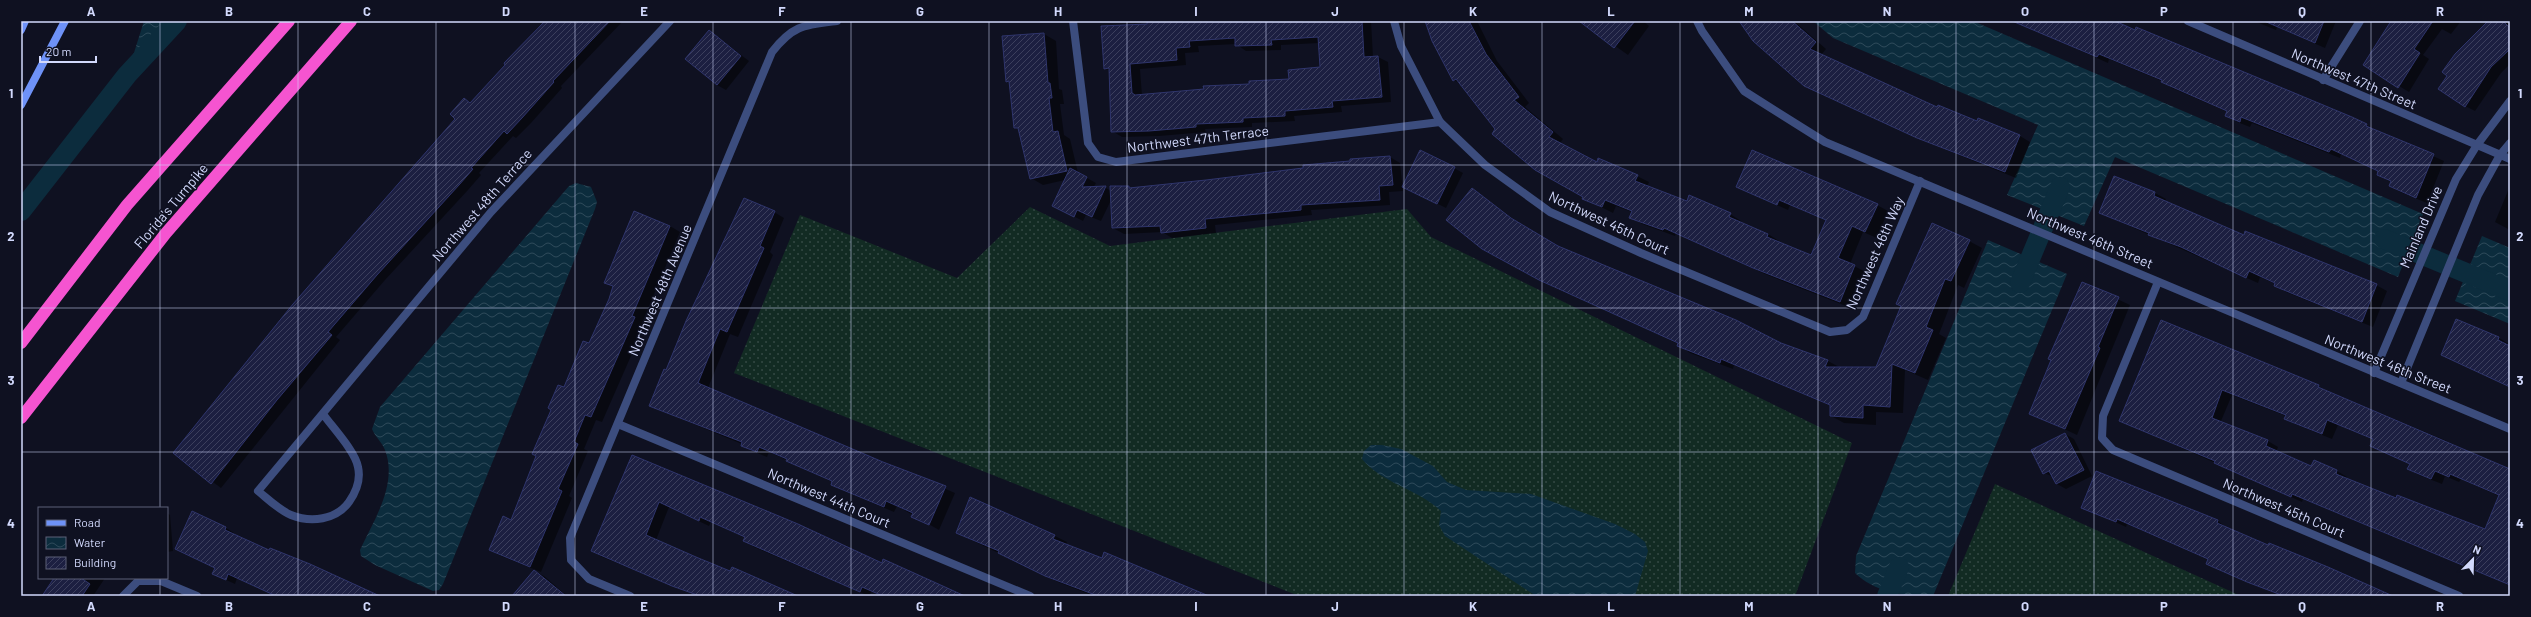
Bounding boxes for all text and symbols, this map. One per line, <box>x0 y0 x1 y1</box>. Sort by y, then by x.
text: A <box>87 3 96 19</box>
text: B <box>225 3 233 19</box>
text: C <box>363 3 371 19</box>
text: D <box>502 3 510 19</box>
text: E <box>640 3 648 19</box>
text: F <box>778 3 786 19</box>
text: G <box>916 3 924 19</box>
text: H <box>1054 3 1062 19</box>
text: I <box>1194 3 1198 19</box>
text: J <box>1331 3 1339 19</box>
text: K <box>1469 3 1477 19</box>
text: L <box>1607 3 1615 19</box>
text: M <box>1744 3 1754 19</box>
text: N <box>1883 3 1891 19</box>
text: O <box>2021 3 2029 19</box>
text: P <box>2160 3 2168 19</box>
text: Q <box>2298 3 2306 19</box>
text: R <box>2436 3 2444 19</box>
scale bar <box>40 38 96 64</box>
text: 20 m <box>46 44 72 58</box>
street label: Northwest 47th Street <box>2289 44 2419 113</box>
text: 1 <box>9 85 13 101</box>
text: 1 <box>2518 85 2522 101</box>
street label: Northwest 47th Terrace <box>1126 121 1270 156</box>
street label: Northwest 48th Terrace <box>428 145 535 264</box>
street label: Florida's Turnpike <box>130 160 211 252</box>
street label: Mainland Drive <box>2396 183 2446 271</box>
street label: Northwest 45th Court <box>1546 187 1672 258</box>
street label: Northwest 46th Way <box>1842 193 1907 312</box>
street label: Northwest 46th Street <box>2025 203 2156 272</box>
street label: Northwest 48th Avenue <box>624 221 695 358</box>
text: 2 <box>7 228 15 244</box>
text: 2 <box>2516 228 2524 244</box>
street label: Northwest 46th Street <box>2322 330 2454 397</box>
text: 3 <box>7 372 15 388</box>
text: 3 <box>2516 372 2524 388</box>
street label: Northwest 44th Court <box>765 464 893 531</box>
street label: Northwest 45th Court <box>2221 474 2348 541</box>
legend <box>38 507 168 579</box>
text: 4 <box>7 515 15 531</box>
text: Road <box>74 515 101 529</box>
text: 4 <box>2516 515 2524 531</box>
text: Water <box>74 535 106 549</box>
north arrow <box>2453 539 2493 579</box>
text: N <box>2471 542 2483 557</box>
text: Building <box>74 555 116 569</box>
text: A <box>87 598 96 614</box>
text: B <box>225 598 233 614</box>
text: C <box>363 598 371 614</box>
text: D <box>502 598 510 614</box>
text: E <box>640 598 648 614</box>
text: F <box>778 598 786 614</box>
text: G <box>916 598 924 614</box>
text: H <box>1054 598 1062 614</box>
text: I <box>1194 598 1198 614</box>
text: J <box>1331 598 1339 614</box>
text: K <box>1469 598 1477 614</box>
text: L <box>1607 598 1615 614</box>
text: M <box>1744 598 1754 614</box>
text: N <box>1883 598 1891 614</box>
text: O <box>2021 598 2029 614</box>
text: P <box>2160 598 2168 614</box>
text: Q <box>2298 598 2306 614</box>
text: R <box>2436 598 2444 614</box>

